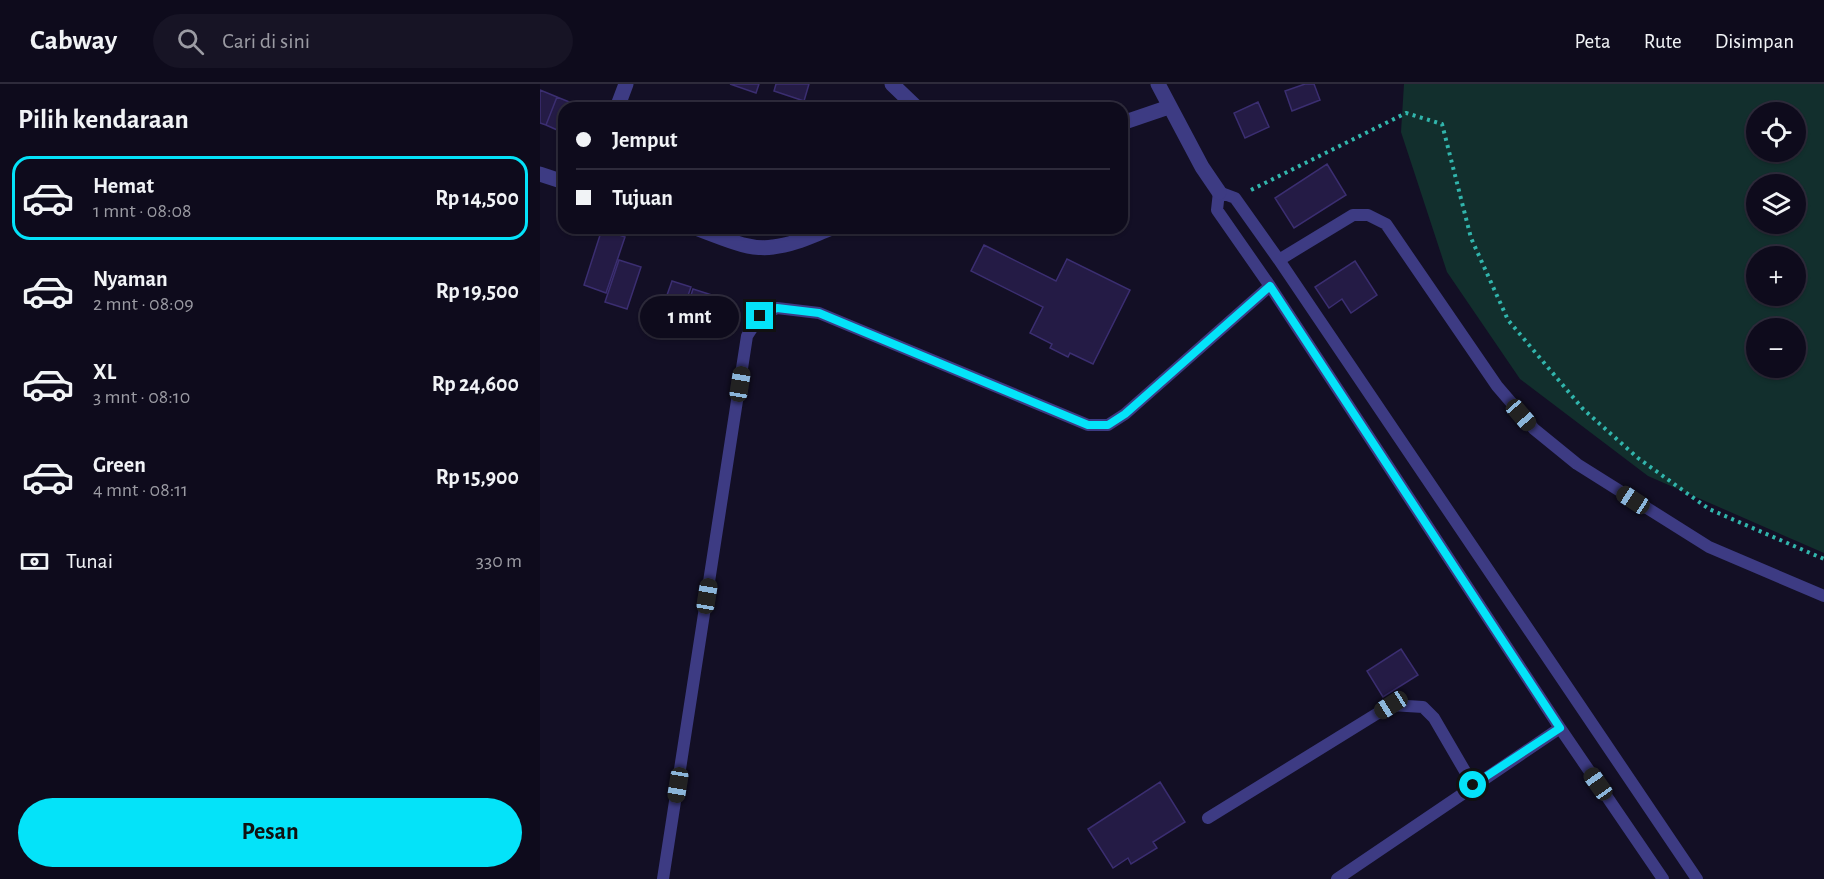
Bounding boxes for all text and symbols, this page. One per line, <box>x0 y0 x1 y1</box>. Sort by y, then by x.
search box <box>153 14 573 68</box>
icon: search <box>174 25 207 58</box>
text: Cabway <box>30 27 117 55</box>
text: Cari di sini <box>222 30 310 52</box>
text: Peta <box>1575 31 1611 52</box>
text: Rute <box>1644 31 1682 52</box>
text: Disimpan <box>1715 31 1794 52</box>
map controls <box>1746 102 1806 378</box>
button: locate <box>1746 102 1806 162</box>
text: Pilih kendaraan <box>18 106 189 133</box>
text: Jemput <box>612 129 677 151</box>
icon: car <box>21 171 75 225</box>
button: layers <box>1746 174 1806 234</box>
text: Hemat <box>93 175 154 197</box>
text: Rp 14,500 <box>435 187 519 209</box>
text: Tujuan <box>612 187 673 209</box>
text: 1 mnt · 08:08 <box>93 201 192 221</box>
button: + <box>1746 246 1806 306</box>
icon: car <box>21 264 75 318</box>
text: Nyaman <box>93 268 168 290</box>
text: Rp 19,500 <box>436 280 519 302</box>
text: 2 mnt · 08:09 <box>93 294 194 314</box>
callout: 1 mnt <box>640 295 739 337</box>
route end <box>746 302 773 329</box>
text: 1 mnt <box>668 307 711 327</box>
button: − <box>1746 318 1806 378</box>
icon: car <box>21 357 75 411</box>
text: XL <box>93 361 116 383</box>
car <box>728 365 752 403</box>
text: Rp 24,600 <box>432 373 519 395</box>
text: 3 mnt · 08:10 <box>93 387 190 407</box>
car <box>1502 396 1540 434</box>
icon: car <box>21 450 75 504</box>
text: Green <box>93 454 146 476</box>
text: Rp 15,900 <box>436 466 519 488</box>
text: 4 mnt · 08:11 <box>93 480 188 500</box>
car <box>1613 483 1653 517</box>
icon: cash <box>18 545 51 578</box>
text: Tunai <box>66 550 113 572</box>
text: 330 m <box>476 551 522 571</box>
car <box>695 577 719 615</box>
car <box>1371 688 1411 722</box>
car <box>1580 764 1616 804</box>
car <box>666 766 690 804</box>
route start <box>1459 771 1486 798</box>
button: Pesan <box>18 798 522 867</box>

